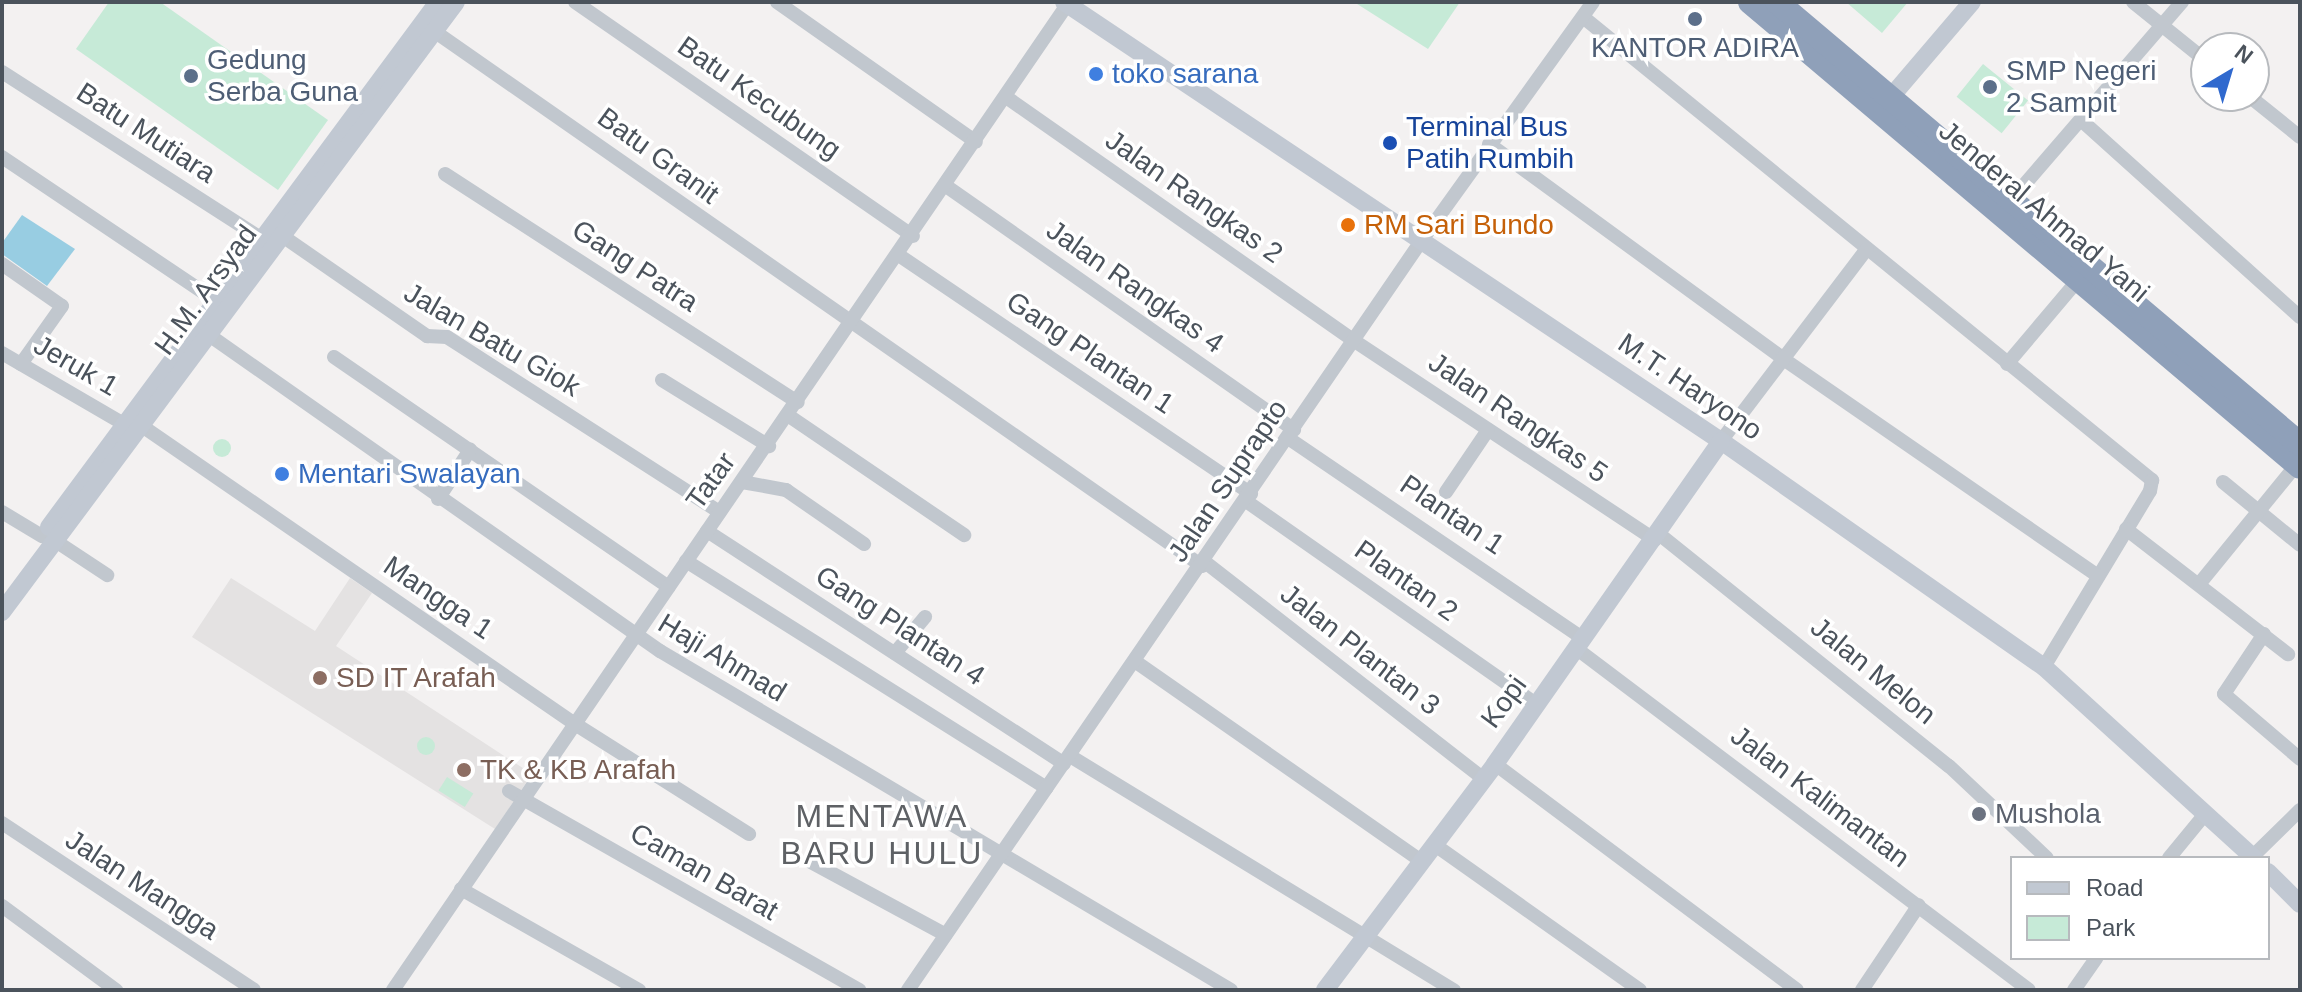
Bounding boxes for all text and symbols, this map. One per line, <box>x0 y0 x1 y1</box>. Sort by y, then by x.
marker: KANTOR ADIRA <box>1686 10 1704 28</box>
street label: Batu Kecubung <box>671 29 847 167</box>
place label: KANTOR ADIRA <box>1590 31 1800 65</box>
north arrow <box>2190 32 2270 112</box>
text: N <box>2230 40 2258 69</box>
place label: Gedung Serba Guna <box>207 43 358 109</box>
place label: SMP Negeri 2 Sampit <box>2006 54 2157 120</box>
place label: toko sarana <box>1112 57 1258 91</box>
marker: toko sarana <box>1087 65 1105 83</box>
marker: Gedung Serba Guna <box>182 67 200 85</box>
street label: Batu Mutiara <box>70 76 222 190</box>
marker: SMP Negeri 2 Sampit <box>1981 78 1999 96</box>
street label: Batu Granit <box>591 101 725 211</box>
place label: Terminal Bus Patih Rumbih <box>1406 110 1574 176</box>
street label: Jenderal Ahmad Yani <box>1931 114 2157 310</box>
street label: Jalan Rangkas 2 <box>1099 123 1289 271</box>
marker: Terminal Bus Patih Rumbih <box>1381 134 1399 152</box>
place label: RM Sari Bundo <box>1364 208 1554 242</box>
street label: Gang Patra <box>566 213 704 319</box>
street label: Jalan Rangkas 4 <box>1040 213 1230 361</box>
marker: RM Sari Bundo <box>1339 216 1357 234</box>
street label: H.M. Arsyad <box>147 218 265 362</box>
street label: Jalan Batu Giok <box>398 276 586 404</box>
street label: Gang Plantan 1 <box>1000 285 1180 421</box>
street label: M.T. Haryono <box>1612 327 1768 447</box>
street label: Jeruk 1 <box>28 328 124 404</box>
street label: Jalan Rangkas 5 <box>1422 346 1614 490</box>
street label: Jalan Suprapto <box>1161 394 1295 568</box>
street label: Tatar <box>679 446 743 516</box>
place label: Mentari Swalayan <box>298 457 521 491</box>
marker: Mentari Swalayan <box>273 465 291 483</box>
street label: Plantan 1 <box>1394 468 1510 562</box>
street label: Plantan 2 <box>1348 533 1464 629</box>
street label: Mangga 1 <box>377 549 499 647</box>
street label: Gang Plantan 4 <box>809 559 991 693</box>
street label: Jalan Plantan 3 <box>1274 577 1446 723</box>
street label: Haji Ahmad <box>651 606 793 710</box>
street label: Jalan Melon <box>1804 610 1942 732</box>
place label: SD IT Arafah <box>336 661 498 695</box>
marker: SD IT Arafah <box>311 669 329 687</box>
street label: Kopi <box>1474 669 1534 735</box>
street label: Jalan Kalimantan <box>1724 719 1916 875</box>
place label: TK & KB Arafah <box>480 753 678 787</box>
marker: TK & KB Arafah <box>455 761 473 779</box>
place label: Mushola <box>1995 797 2101 831</box>
district label: MENTAWA BARU HULU <box>781 798 983 873</box>
marker: Mushola <box>1970 805 1988 823</box>
street label: Caman Barat <box>624 816 784 928</box>
street label: Jalan Mangga <box>59 823 225 947</box>
legend <box>2010 856 2270 960</box>
text: Road <box>2086 874 2143 901</box>
text: Park <box>2086 914 2135 941</box>

